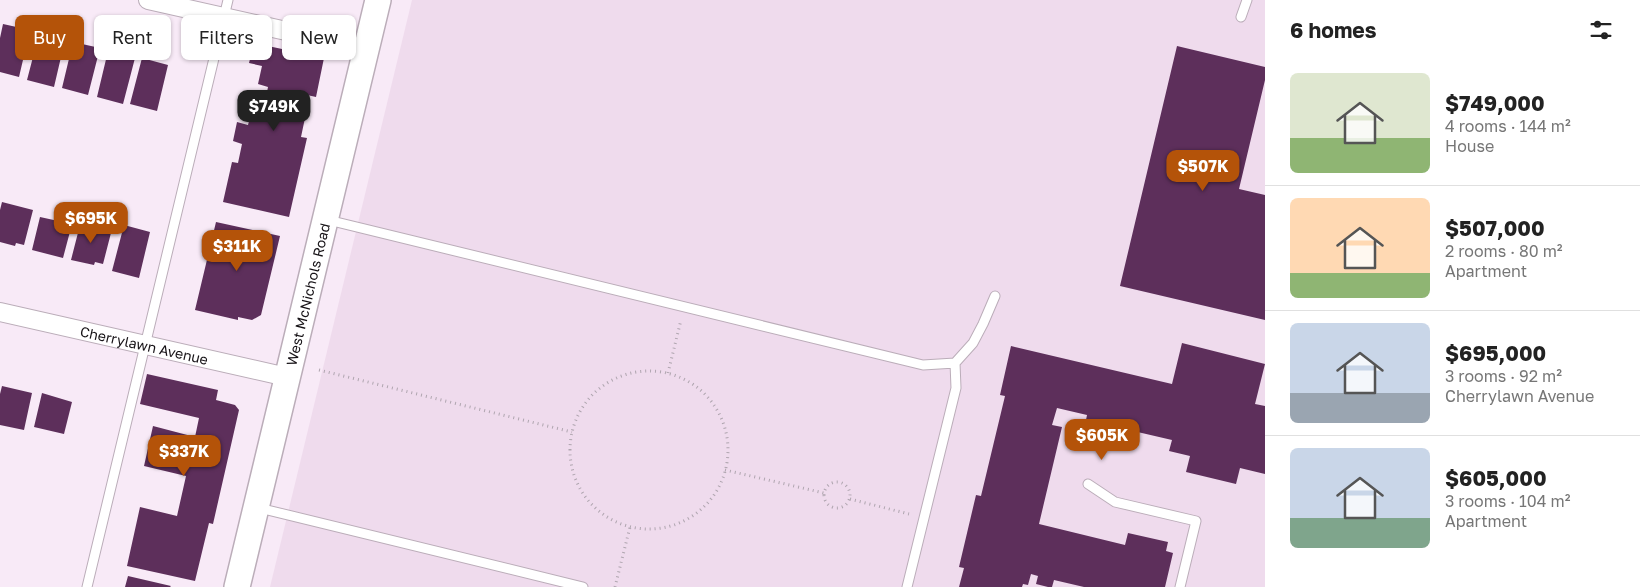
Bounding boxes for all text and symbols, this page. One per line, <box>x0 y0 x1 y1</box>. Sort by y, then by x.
chip: Buy <box>15 15 84 60</box>
chip: Rent <box>94 15 171 60</box>
chip: Filters <box>181 15 272 60</box>
chip: New <box>282 15 356 60</box>
icon: filters <box>1587 16 1615 44</box>
text: 6 homes <box>1290 17 1376 43</box>
pin: $749K <box>239 90 309 132</box>
text: $749,000 <box>1445 90 1545 116</box>
icon: home <box>1330 93 1390 153</box>
text: $749K <box>248 96 300 116</box>
text: 4 rooms · 144 m² <box>1445 116 1571 136</box>
text: House <box>1445 136 1494 156</box>
pin: $507K <box>1168 150 1238 192</box>
text: $507K <box>1177 156 1229 176</box>
pin: $695K <box>56 202 126 244</box>
text: $695K <box>65 208 117 228</box>
text: $507,000 <box>1445 215 1545 241</box>
icon: home <box>1330 218 1390 278</box>
street label: West McNichols Road <box>282 221 333 367</box>
pin: $311K <box>202 230 272 272</box>
text: $311K <box>213 236 261 256</box>
text: 2 rooms · 80 m² <box>1445 241 1563 261</box>
text: Apartment <box>1445 261 1527 281</box>
street label: Cherrylawn Avenue <box>79 322 210 367</box>
text: $695,000 <box>1445 340 1546 366</box>
icon: home <box>1330 343 1390 403</box>
text: 3 rooms · 92 m² <box>1445 366 1562 386</box>
text: Cherrylawn Avenue <box>1445 386 1594 406</box>
pin: $605K <box>1067 418 1137 461</box>
text: $605K <box>1076 425 1128 445</box>
pin: $337K <box>149 434 219 477</box>
text: $337K <box>159 441 209 461</box>
text: $605,000 <box>1445 465 1547 491</box>
icon: home <box>1330 468 1390 528</box>
text: 3 rooms · 104 m² <box>1445 491 1570 511</box>
text: Apartment <box>1445 511 1527 531</box>

